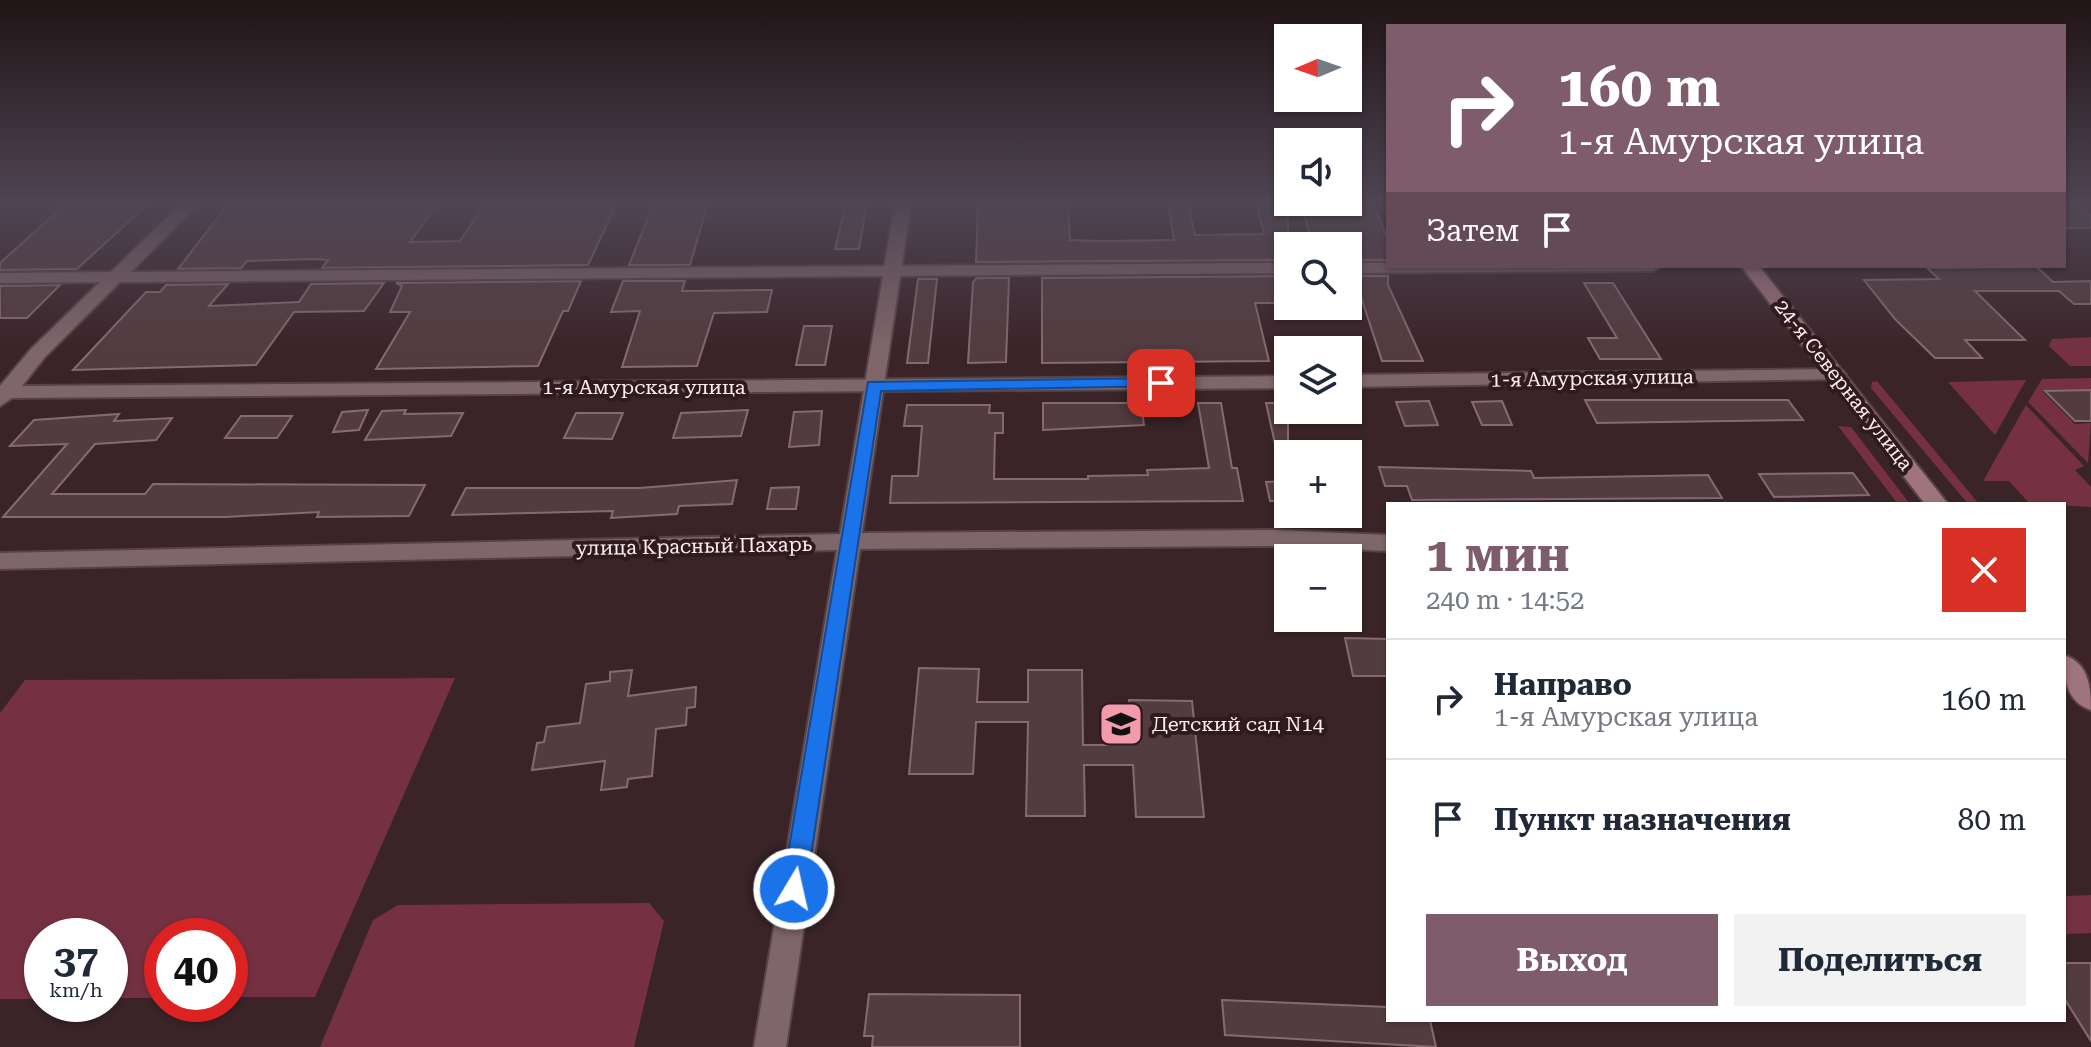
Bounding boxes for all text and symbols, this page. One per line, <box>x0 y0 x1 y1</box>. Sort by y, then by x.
north arrow <box>1274 24 1362 112</box>
map controls <box>1274 24 1362 632</box>
text: 160 m <box>1558 54 1720 120</box>
icon: right <box>1426 56 1530 160</box>
text: 1-я Амурская улица <box>1558 121 1924 163</box>
button: sound <box>1274 128 1362 216</box>
icon: arrive <box>1535 208 1579 252</box>
text: Затем <box>1426 213 1519 248</box>
button: search <box>1274 232 1362 320</box>
street label: 24-я Северная улица <box>1770 295 1918 475</box>
button: layers <box>1274 336 1362 424</box>
pin <box>1127 349 1195 417</box>
icon: arrive <box>1139 361 1183 405</box>
street label: 1-я Амурская улица <box>1490 364 1694 392</box>
street label: 1-я Амурская улица <box>542 375 746 399</box>
button: + <box>1274 440 1362 528</box>
text: 1 мин <box>1426 527 1569 583</box>
button: close <box>1942 528 2026 612</box>
street label: улица Красный Пахарь <box>576 532 813 560</box>
button: − <box>1274 544 1362 632</box>
text: 240 m · 14:52 <box>1426 585 1585 615</box>
text: Направо <box>1494 667 1632 702</box>
icon: right <box>1426 677 1470 721</box>
text: 160 m <box>1941 682 2026 717</box>
school or university icon: Детский сад N14 <box>1097 700 1145 748</box>
text: 1-я Амурская улица <box>1494 702 1758 732</box>
place label: Детский сад N14 <box>1152 712 1325 736</box>
icon: arrive <box>1426 797 1470 841</box>
text: Пункт назначения <box>1494 802 1791 837</box>
text: 80 m <box>1957 802 2026 837</box>
position arrow <box>752 847 836 931</box>
button: Выход <box>1426 914 1718 1006</box>
button: Поделиться <box>1734 914 2026 1006</box>
speed limit sign: 40 <box>144 918 248 1022</box>
text: 37 <box>54 936 98 983</box>
text: km/h <box>49 978 103 1002</box>

